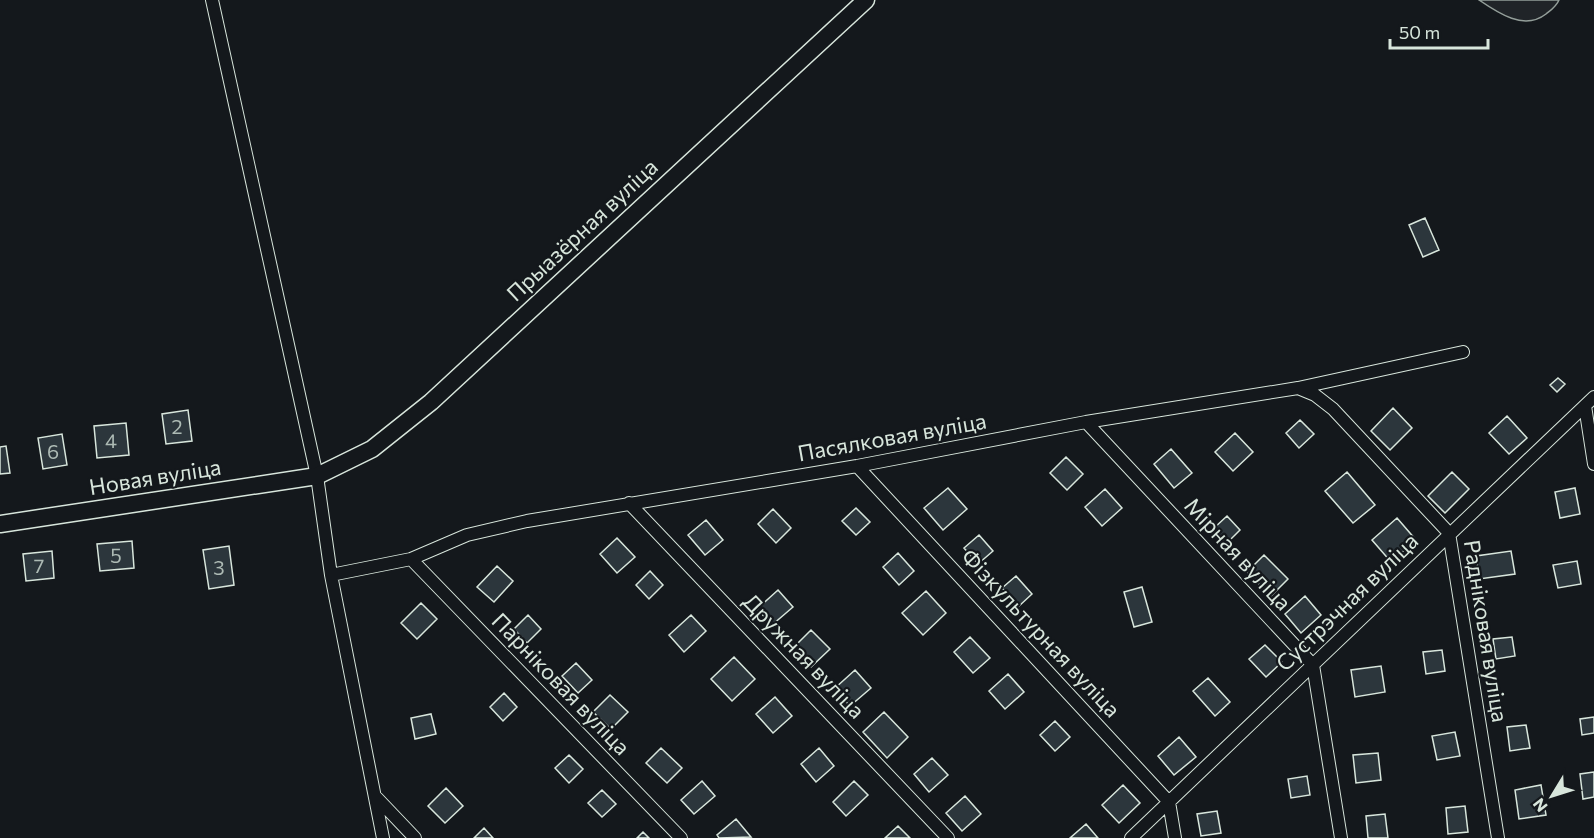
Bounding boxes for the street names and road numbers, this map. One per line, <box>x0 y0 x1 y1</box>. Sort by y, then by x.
street label: Прыазёрная вуліца <box>501 153 663 306</box>
street label: Пасялковая вуліца <box>795 407 988 466</box>
street label: Новая вуліца <box>87 453 223 500</box>
street label: Мірная вуліца <box>1179 492 1297 616</box>
street label: Сустрэчная вуліца <box>1270 527 1423 676</box>
street label: Радніковая вуліца <box>1459 538 1514 724</box>
street label: Фізкультурная вуліца <box>956 543 1126 722</box>
street label: Дружная вуліца <box>738 588 871 724</box>
street label: Парніковая вуліца <box>487 607 636 760</box>

